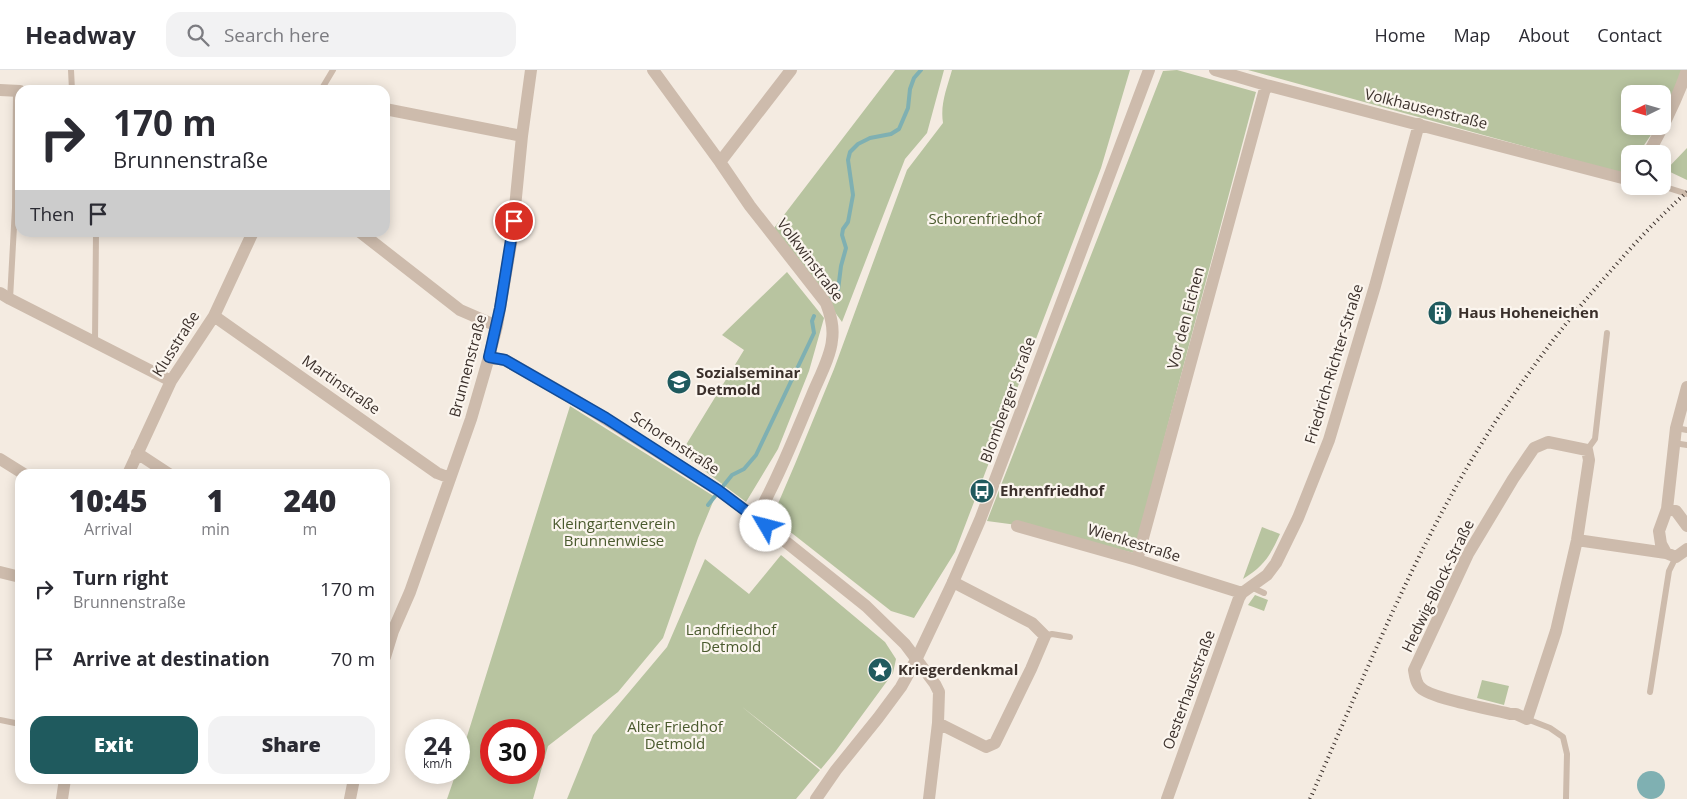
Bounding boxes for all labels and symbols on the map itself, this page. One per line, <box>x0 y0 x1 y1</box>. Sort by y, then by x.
street label: Volkhausenstraße <box>1363 83 1490 133</box>
north arrow <box>1621 85 1671 135</box>
pin <box>493 200 535 242</box>
park label: Schorenfriedhof <box>928 208 1043 228</box>
street label: Volkwinstraße <box>773 214 849 305</box>
street label: Vor den Eichen <box>1162 265 1208 371</box>
street label: Friedrich-Richter-Straße <box>1299 281 1367 446</box>
building icon: Haus Hoheneichen <box>1427 300 1453 326</box>
place label: Haus Hoheneichen <box>1458 302 1599 322</box>
street label: Klusstraße <box>147 307 203 380</box>
street label: Brunnenstraße <box>444 312 490 419</box>
street label: Blomberger Straße <box>975 334 1039 465</box>
street label: Martinstraße <box>299 350 385 418</box>
place label: Sozialseminar Detmold <box>696 362 801 399</box>
school or university icon: Sozialseminar Detmold <box>666 369 692 395</box>
street label: Schorenstraße <box>627 406 724 478</box>
bus stop icon: Ehrenfriedhof <box>969 478 995 504</box>
place label: Ehrenfriedhof <box>1000 480 1105 500</box>
position arrow <box>739 499 791 551</box>
park label: Kleingartenverein Brunnenwiese <box>552 513 676 550</box>
street label: Hedwig-Block-Straße <box>1396 516 1478 655</box>
street label: Wienkestraße <box>1085 518 1183 566</box>
park label: Landfriedhof Detmold <box>686 619 777 656</box>
street label: Oesterhausstraße <box>1157 627 1219 752</box>
place icon: Kriegerdenkmal <box>867 657 893 683</box>
place label: Kriegerdenkmal <box>898 659 1018 679</box>
park label: Alter Friedhof Detmold <box>627 716 724 753</box>
speed limit sign: 30 <box>480 719 545 784</box>

